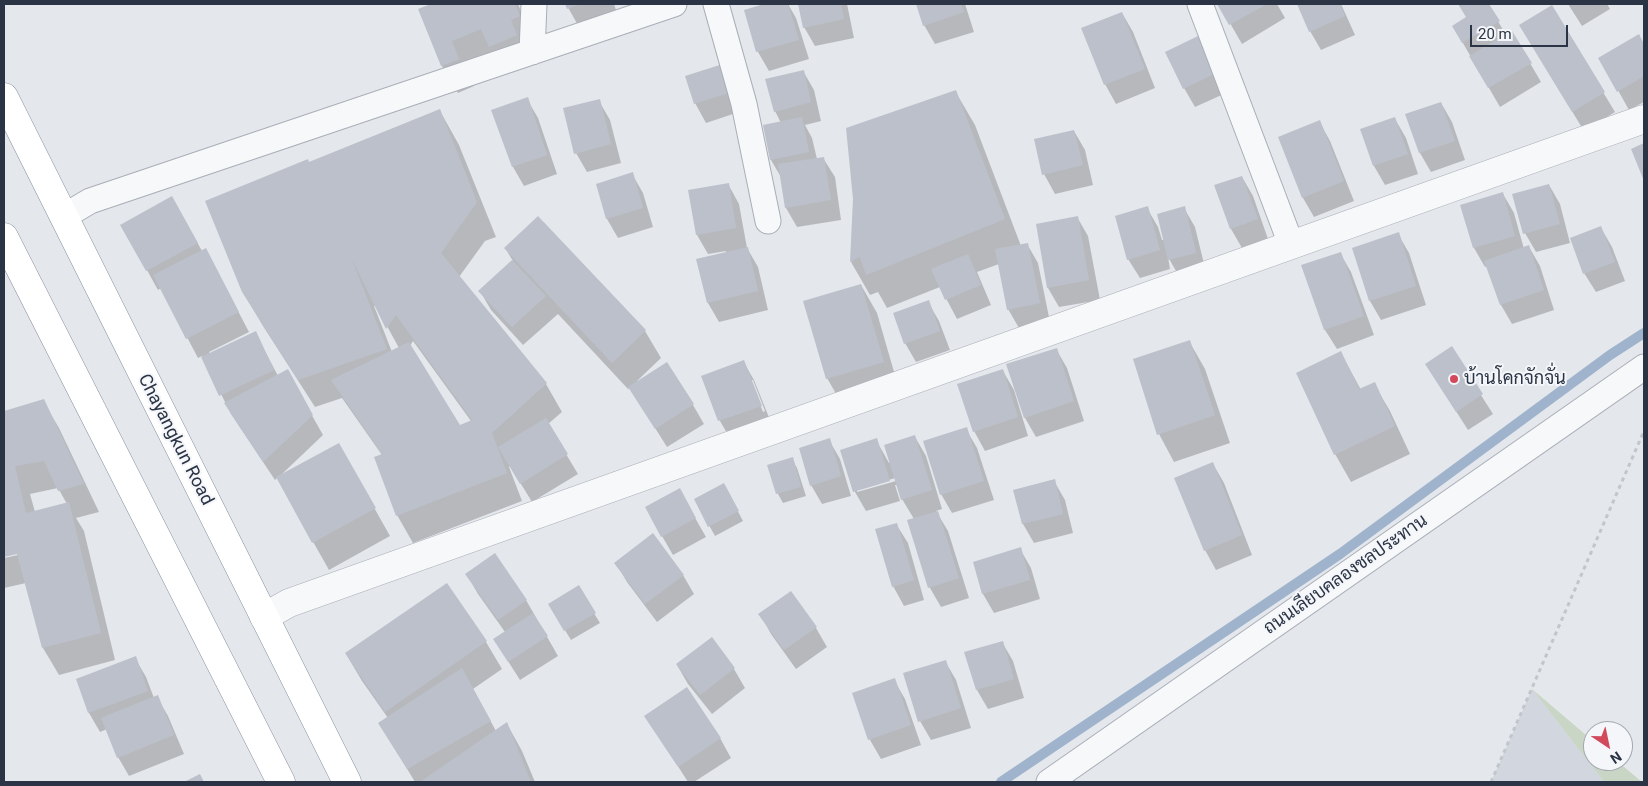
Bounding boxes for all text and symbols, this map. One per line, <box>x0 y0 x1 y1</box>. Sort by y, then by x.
scale bar <box>1473 15 1570 47</box>
text: 20 m <box>1478 25 1512 43</box>
place label: บ้านโคกจักจั่น <box>1464 368 1566 390</box>
street label: Chayangkun Road <box>133 371 217 509</box>
marker: บ้านโคกจักจั่น <box>1448 373 1460 385</box>
street label: ถนนเลียบคลองชลประทาน <box>1260 510 1432 640</box>
north arrow <box>1583 721 1633 771</box>
text: N <box>1607 748 1624 767</box>

